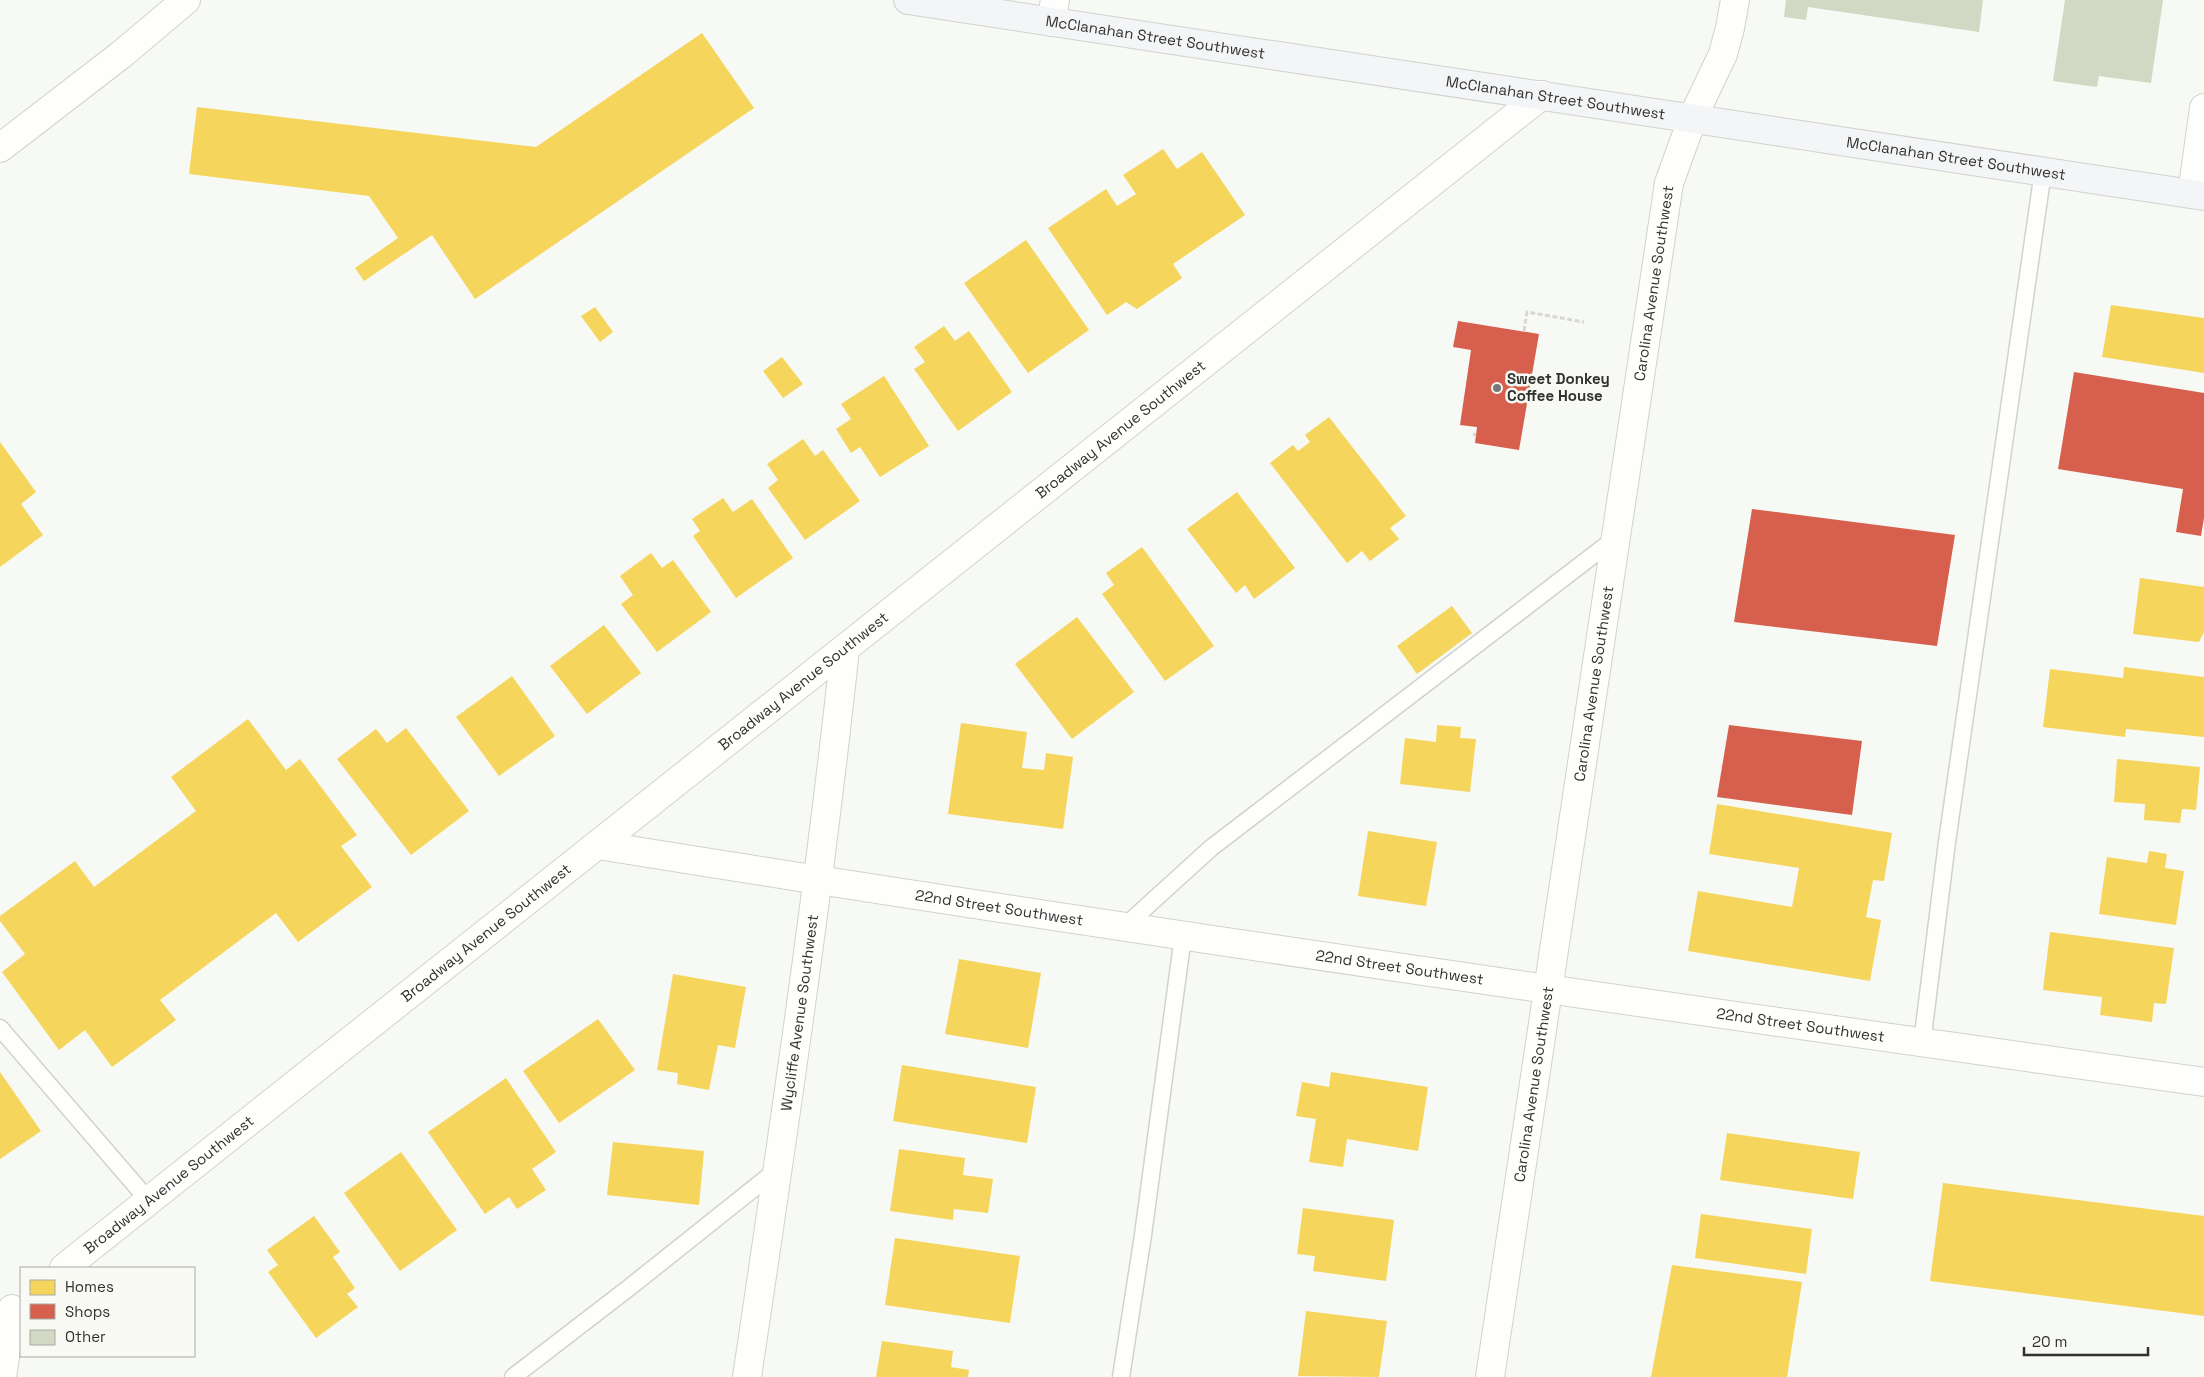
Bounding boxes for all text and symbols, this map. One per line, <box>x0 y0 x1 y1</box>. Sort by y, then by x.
street label: McClanahan Street Southwest <box>1044 11 1266 63</box>
street label: McClanahan Street Southwest <box>1445 71 1667 123</box>
street label: McClanahan Street Southwest <box>1845 132 2067 184</box>
street label: Carolina Avenue Southwest <box>1629 184 1678 382</box>
street label: Broadway Avenue Southwest <box>1031 356 1209 502</box>
place label: Sweet Donkey Coffee House <box>1507 369 1610 405</box>
marker: Sweet Donkey Coffee House <box>1491 382 1503 394</box>
street label: Carolina Avenue Southwest <box>1569 584 1618 783</box>
street label: Broadway Avenue Southwest <box>714 607 892 754</box>
street label: Broadway Avenue Southwest <box>397 859 575 1006</box>
street label: 22nd Street Southwest <box>914 885 1085 929</box>
street label: Wycliffe Avenue Southwest <box>776 913 822 1112</box>
street label: 22nd Street Southwest <box>1314 945 1485 989</box>
street label: Carolina Avenue Southwest <box>1509 985 1557 1183</box>
street label: 22nd Street Southwest <box>1715 1003 1886 1046</box>
street label: Broadway Avenue Southwest <box>80 1111 258 1258</box>
legend <box>20 1267 195 1357</box>
text: Homes <box>65 1277 114 1296</box>
text: Shops <box>65 1302 110 1321</box>
scale bar <box>2024 1324 2148 1356</box>
text: Other <box>65 1327 106 1346</box>
text: 20 m <box>2032 1332 2067 1351</box>

